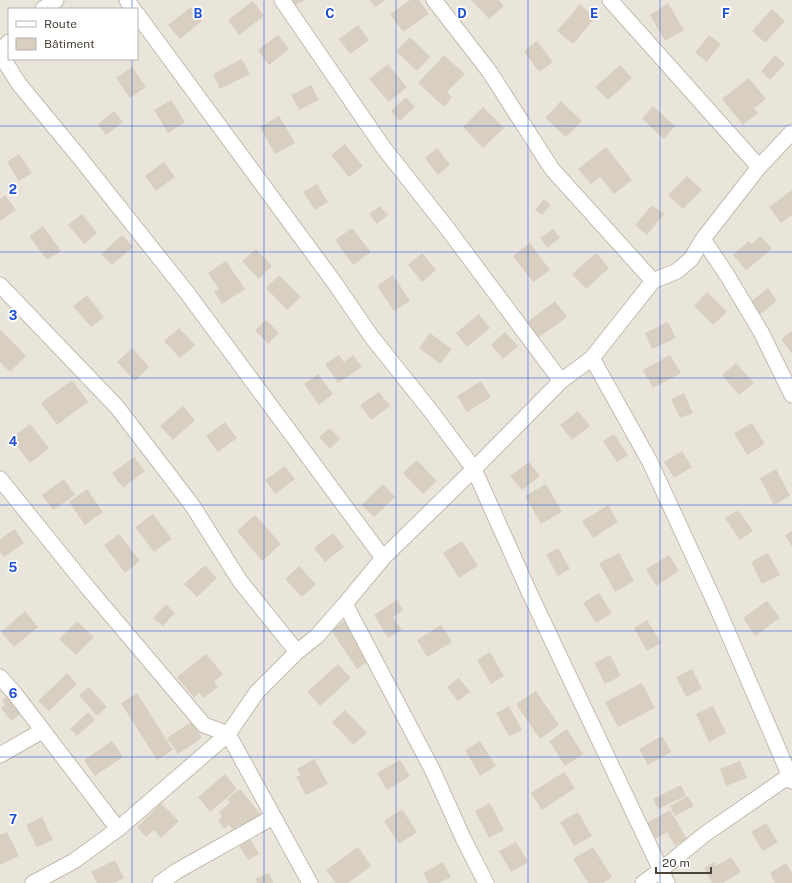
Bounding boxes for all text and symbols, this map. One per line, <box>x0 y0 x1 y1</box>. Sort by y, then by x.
text: B <box>194 6 203 21</box>
text: C <box>325 6 335 21</box>
text: D <box>457 6 467 21</box>
text: E <box>590 6 598 21</box>
text: F <box>722 6 730 21</box>
legend <box>8 8 138 60</box>
text: Route <box>44 17 77 31</box>
text: Bâtiment <box>44 37 95 51</box>
text: 2 <box>9 182 17 197</box>
text: 3 <box>9 308 18 323</box>
text: 4 <box>9 434 18 449</box>
text: 5 <box>9 560 18 575</box>
text: 6 <box>9 686 18 701</box>
text: 7 <box>9 812 17 827</box>
scale bar <box>656 849 711 875</box>
text: 20 m <box>662 856 690 870</box>

